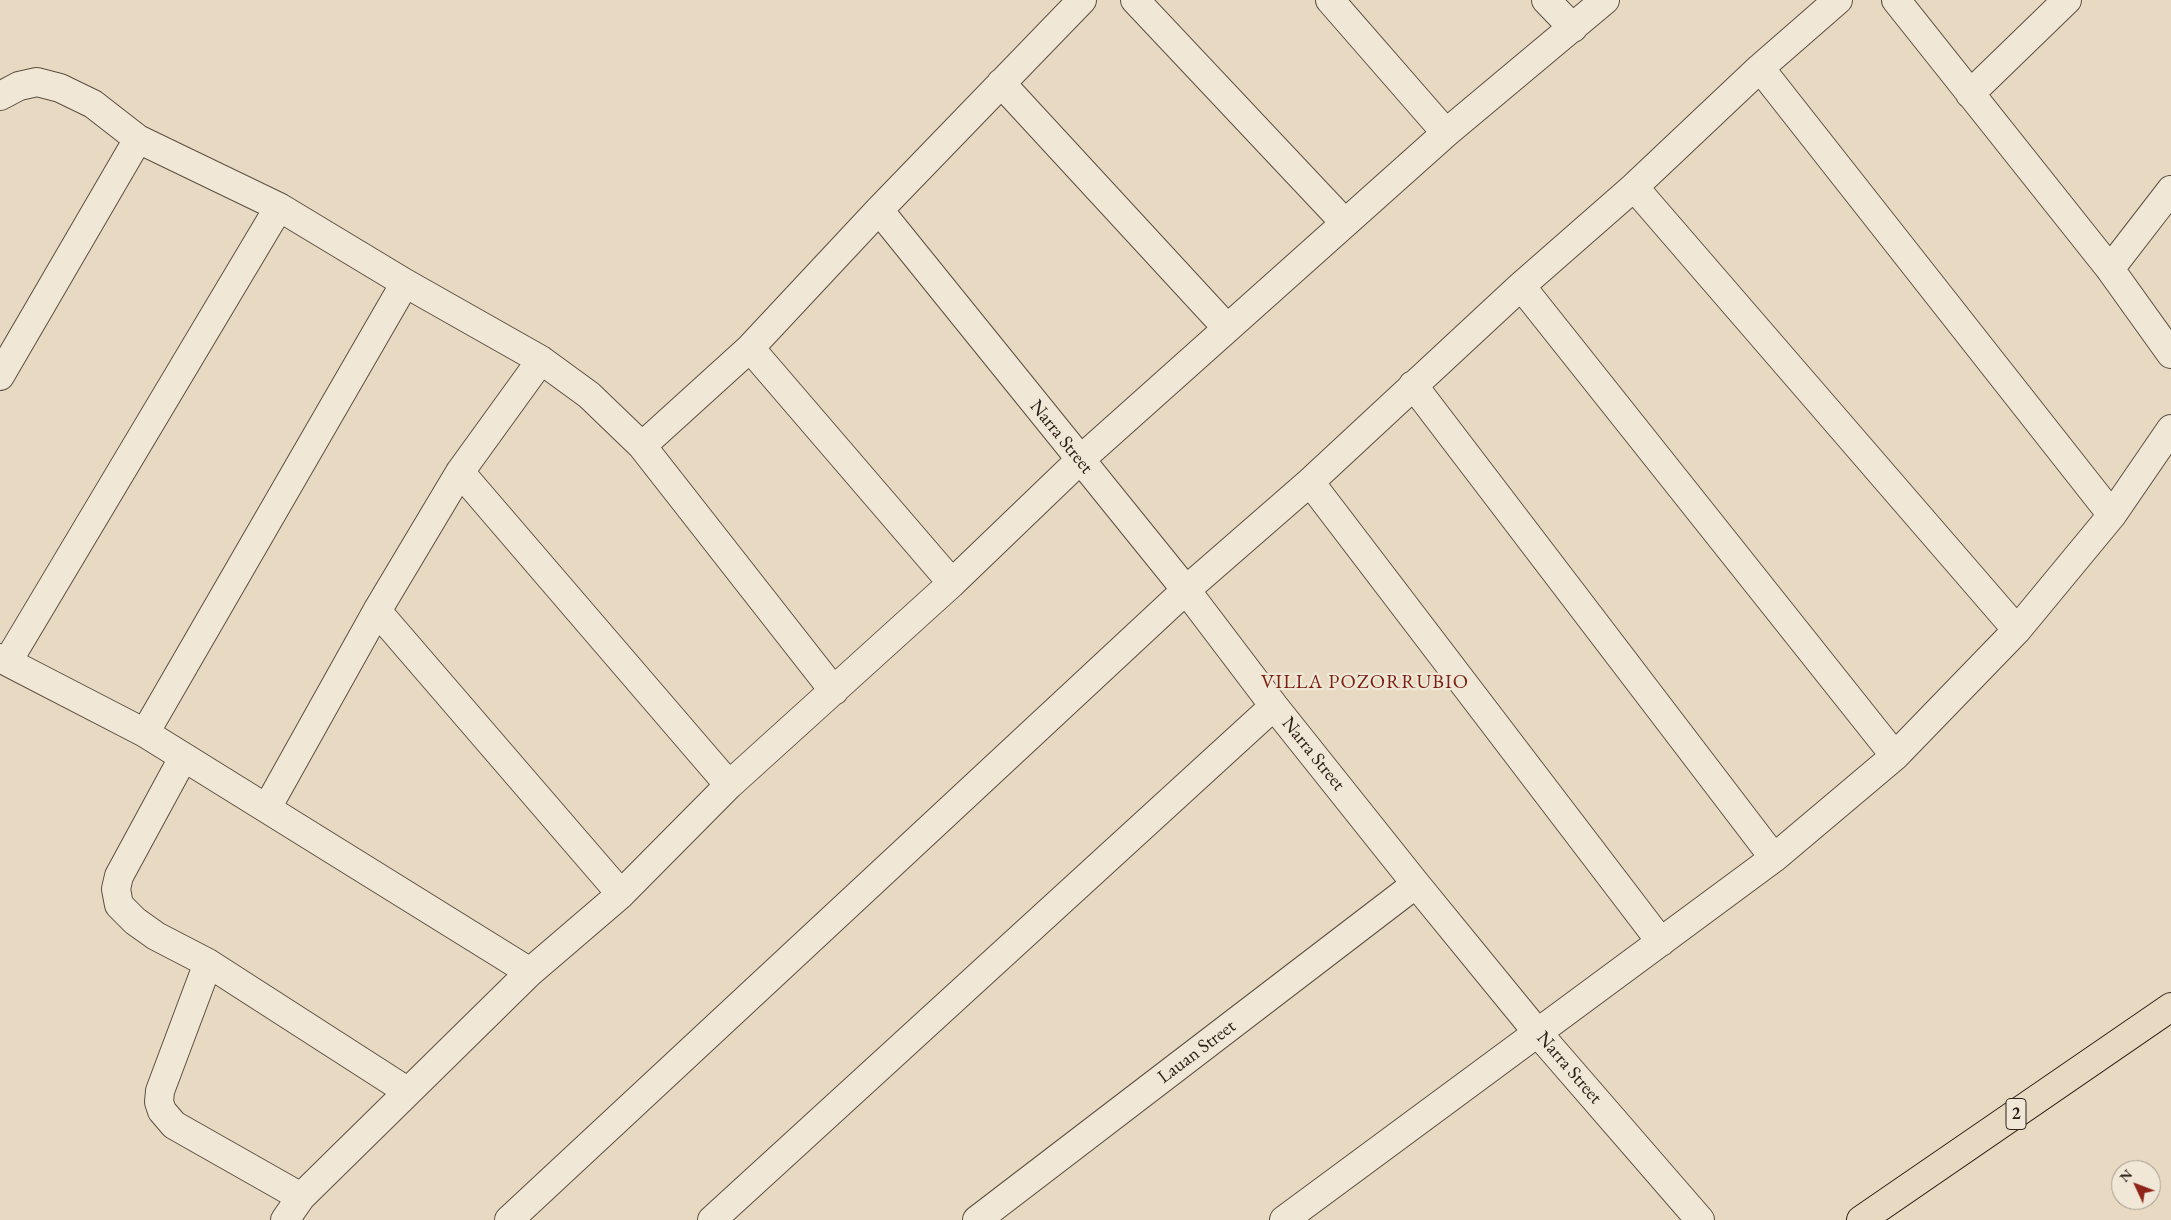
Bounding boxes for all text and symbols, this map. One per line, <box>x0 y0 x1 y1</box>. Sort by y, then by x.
street label: Narra Street <box>1024 395 1098 479</box>
district label: VILLA POZORRUBIO <box>1259 671 1471 695</box>
street label: Narra Street <box>1276 712 1350 796</box>
street label: Lauan Street <box>1153 1015 1241 1089</box>
street label: Narra Street <box>1531 1027 1607 1109</box>
road number: 2 <box>2006 1098 2026 1130</box>
north arrow <box>2111 1160 2161 1210</box>
text: N <box>2115 1165 2136 1186</box>

